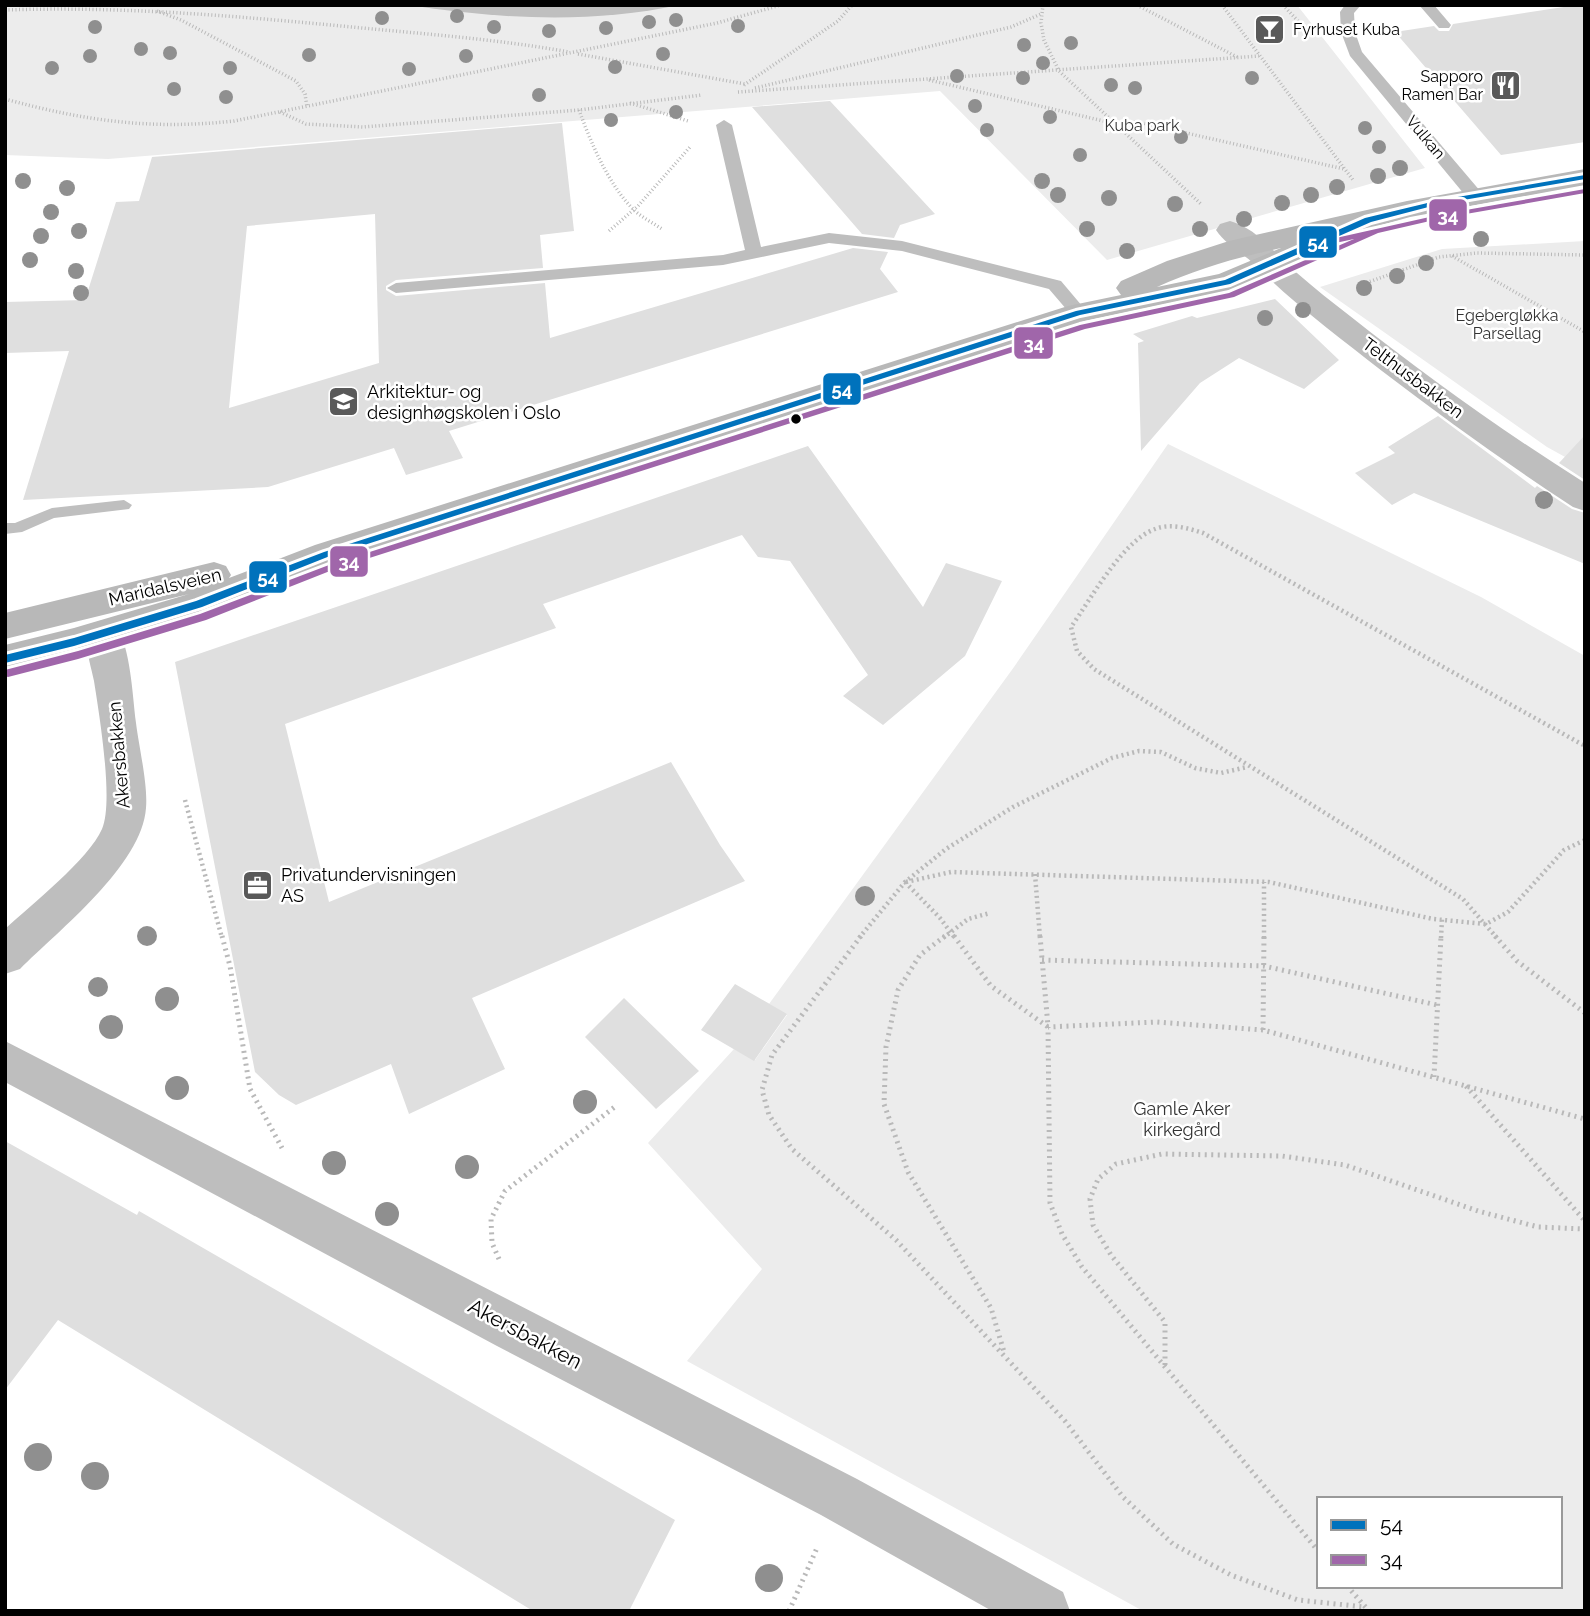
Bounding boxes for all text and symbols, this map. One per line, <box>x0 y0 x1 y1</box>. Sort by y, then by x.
bar icon: Fyrhuset Kuba <box>1253 12 1287 46</box>
place label: Fyrhuset Kuba <box>1293 20 1400 39</box>
place label: Sapporo Ramen Bar <box>1401 67 1483 104</box>
restaurant icon: Sapporo Ramen Bar <box>1489 68 1523 102</box>
street label: Vulkan <box>1402 112 1449 163</box>
park label: Kuba park <box>1105 116 1180 135</box>
line badge: 34 <box>1428 198 1468 232</box>
text: 34 <box>1437 204 1459 226</box>
line badge: 54 <box>1298 225 1338 259</box>
text: 54 <box>1307 231 1329 253</box>
park label: Egebergløkka Parsellag <box>1456 306 1558 343</box>
line badge: 34 <box>1013 326 1054 360</box>
text: 34 <box>1023 332 1045 354</box>
street label: Telthusbakken <box>1359 333 1468 422</box>
line badge: 54 <box>822 372 862 406</box>
text: 54 <box>831 378 853 400</box>
place label: Arkitektur- og designhøgskolen i Oslo <box>367 381 561 423</box>
school or university icon: Arkitektur- og designhøgskolen i Oslo <box>327 385 361 419</box>
unlabelled marker <box>789 412 803 426</box>
line badge: 34 <box>329 545 369 578</box>
text: 34 <box>338 550 360 572</box>
line badge: 54 <box>248 560 288 594</box>
street label: Maridalsveien <box>107 563 223 610</box>
text: 54 <box>257 566 279 588</box>
street label: Akersbakken <box>103 701 134 809</box>
place label: Privatundervisningen AS <box>281 864 456 906</box>
office icon: Privatundervisningen AS <box>241 868 275 902</box>
park label: Gamle Aker kirkegård <box>1134 1098 1231 1140</box>
street label: Akersbakken <box>464 1293 586 1374</box>
legend <box>1317 1497 1562 1588</box>
text: 54 <box>1380 1512 1403 1537</box>
text: 34 <box>1380 1547 1403 1572</box>

